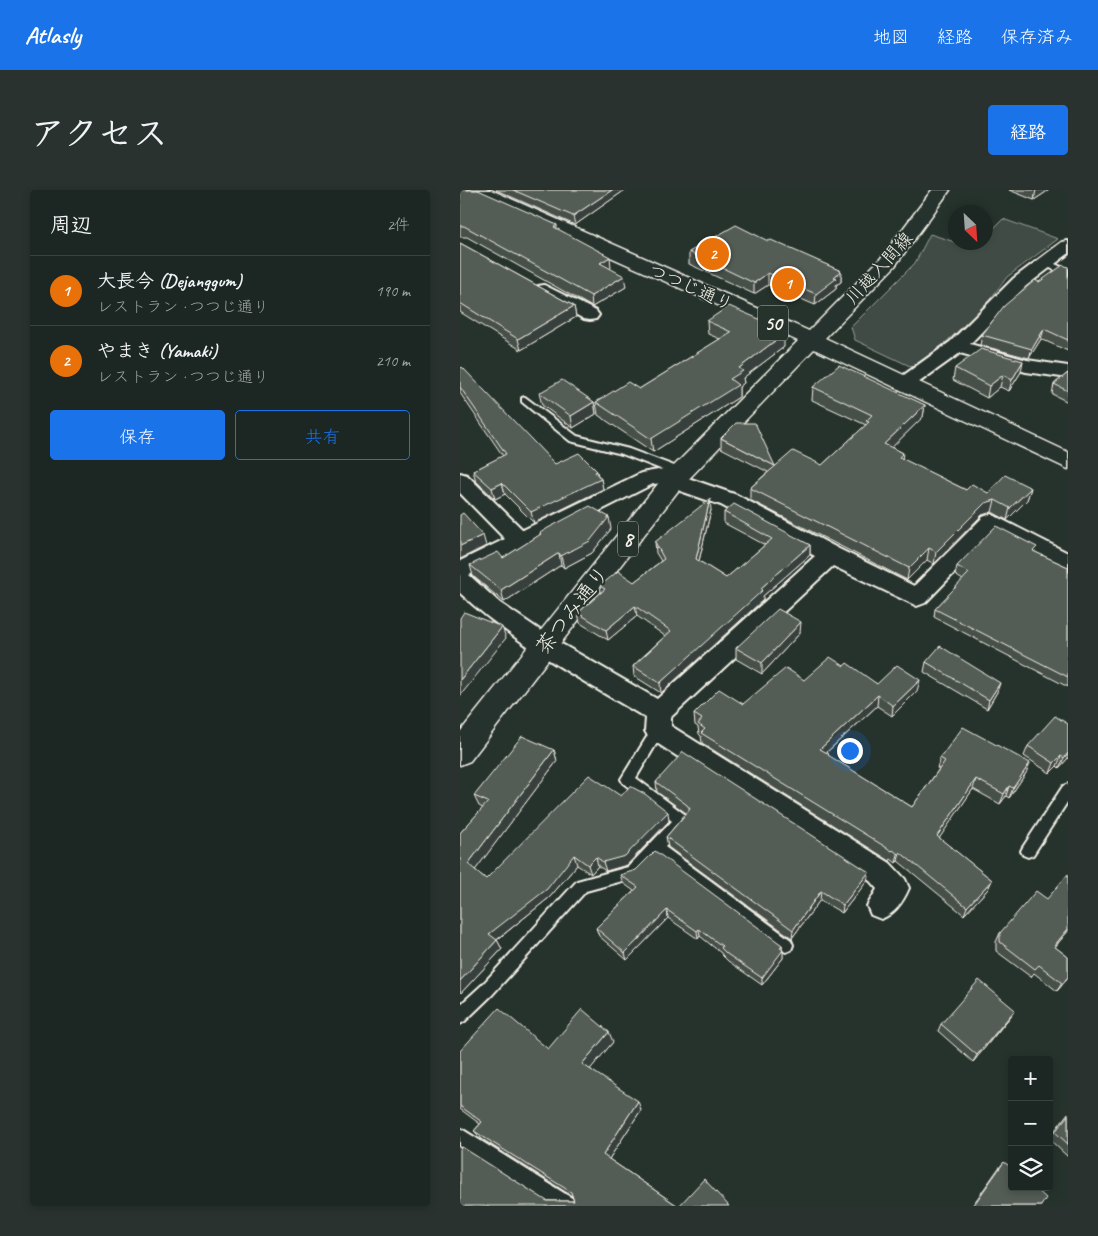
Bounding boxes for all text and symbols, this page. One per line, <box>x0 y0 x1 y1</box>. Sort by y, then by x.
text: Atlasly <box>25 20 81 50</box>
text: 地図 <box>873 26 909 48</box>
text: 経路 <box>937 26 973 48</box>
text: 保存済み <box>1001 26 1073 48</box>
button: 経路 <box>988 105 1068 155</box>
text: アクセス <box>30 111 168 156</box>
north arrow <box>948 205 993 250</box>
text: 周辺 <box>50 212 92 238</box>
text: 2件 <box>387 215 410 235</box>
street label: 川越入間線 <box>841 227 917 309</box>
pin: 2 <box>697 235 729 273</box>
street label: つつじ通り <box>645 259 737 315</box>
pin: 1 <box>772 265 804 303</box>
text: 大長今 (Dejanggum) <box>97 269 242 293</box>
text: 1 <box>62 281 70 301</box>
text: 190 m <box>376 281 410 301</box>
text: レストラン · つつじ通り <box>97 297 269 317</box>
road number: 50 <box>758 306 788 340</box>
text: やまき (Yamaki) <box>97 339 217 363</box>
text: 2 <box>62 351 70 371</box>
text: 210 m <box>376 351 410 371</box>
text: レストラン · つつじ通り <box>97 367 269 387</box>
button: 保存 <box>50 410 225 460</box>
button: 共有 <box>235 410 410 460</box>
road number: 8 <box>618 522 638 556</box>
street label: 茶つみ通り <box>529 561 615 659</box>
your location <box>837 738 863 764</box>
map controls <box>1008 1056 1053 1191</box>
button: + <box>1008 1056 1053 1101</box>
button: − <box>1008 1101 1053 1146</box>
button: layers <box>1008 1146 1053 1191</box>

